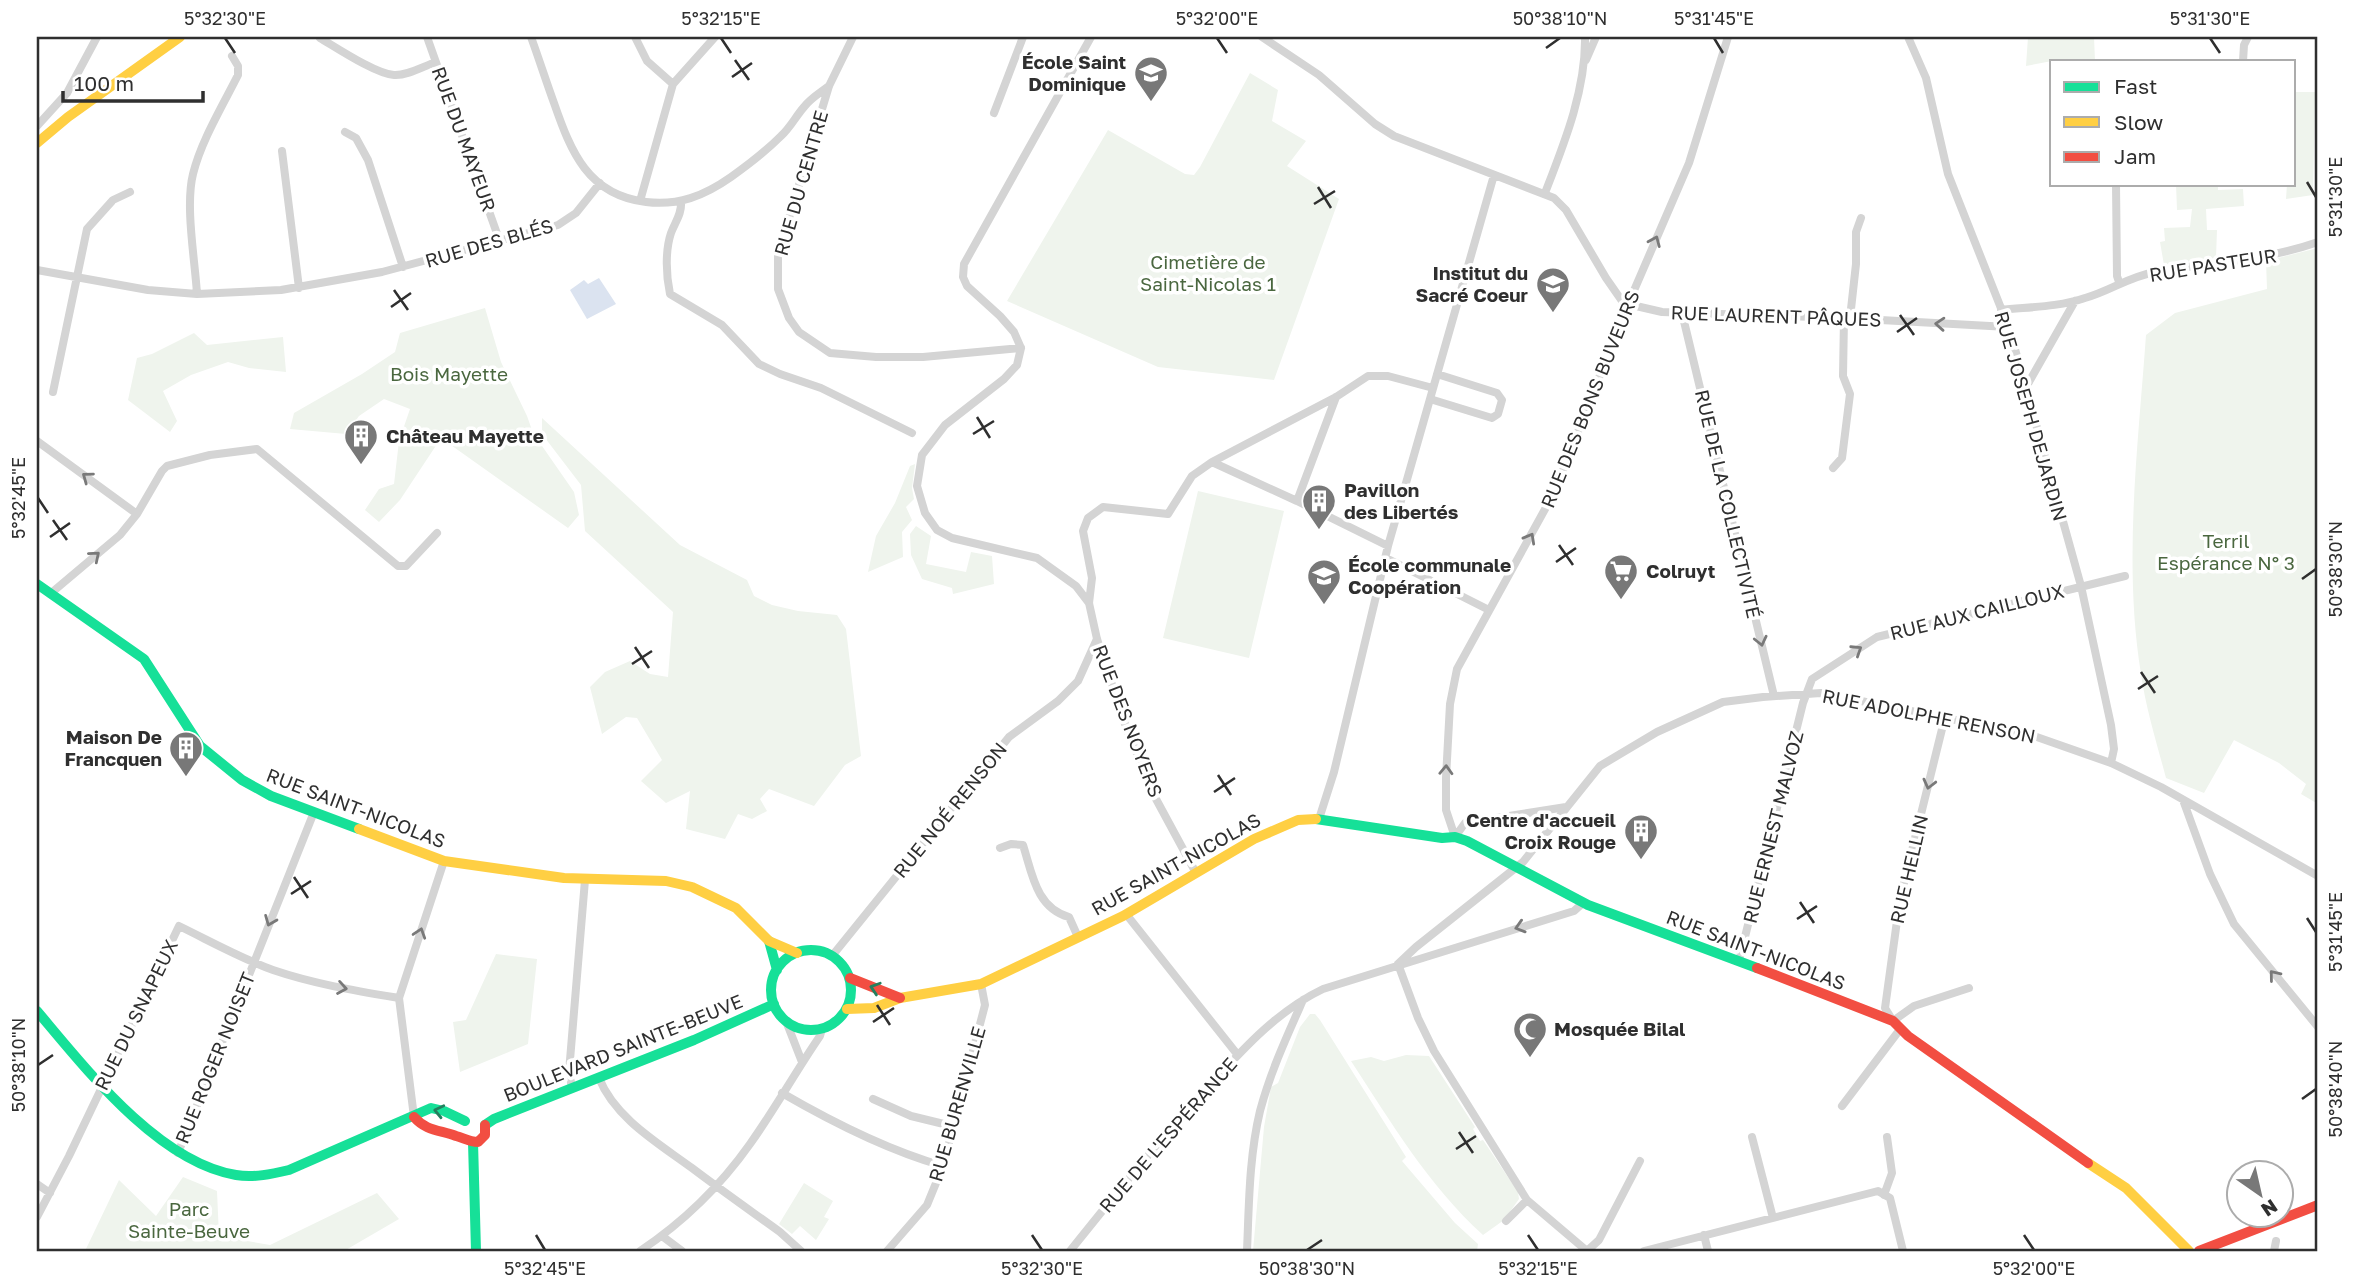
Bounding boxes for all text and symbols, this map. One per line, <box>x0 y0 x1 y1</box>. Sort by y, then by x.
text: 5°32'30"E <box>184 7 266 29</box>
text: 5°32'15"E <box>681 7 761 29</box>
text: 5°32'00"E <box>1176 7 1258 29</box>
text: 50°38'10"N <box>1513 7 1607 29</box>
text: 5°31'45"E <box>1674 7 1754 29</box>
text: 5°31'30"E <box>2170 7 2250 29</box>
place label: École Saint Dominique <box>1022 50 1126 95</box>
school or university icon: École Saint Dominique <box>1132 54 1170 103</box>
scale bar <box>63 60 203 104</box>
legend <box>2050 60 2296 186</box>
street label: RUE DU MAYEUR <box>428 63 501 214</box>
text: 100 m <box>74 70 134 96</box>
text: Fast <box>2114 73 2157 99</box>
street label: RUE DU CENTRE <box>769 108 832 258</box>
text: Slow <box>2114 109 2163 135</box>
text: Jam <box>2114 143 2156 169</box>
text: 5°31'30"E <box>2324 157 2346 237</box>
street label: RUE DES BLÉS <box>422 213 556 272</box>
one-way arrow <box>1647 236 1661 248</box>
street label: RUE PASTEUR <box>2148 243 2278 286</box>
park label: Cimetière de Saint-Nicolas 1 <box>1140 250 1276 295</box>
place label: Institut du Sacré Coeur <box>1415 261 1529 306</box>
school or university icon: Institut du Sacré Coeur <box>1534 265 1572 314</box>
street label: RUE DES BONS BUVEURS <box>1535 287 1644 511</box>
street label: RUE LAURENT PÂQUES <box>1670 300 1882 331</box>
street label: RUE JOSEPH DEJARDIN <box>1990 308 2072 523</box>
one-way arrow <box>1934 317 1945 332</box>
park label: Bois Mayette <box>390 362 508 385</box>
street label: RUE DE LA COLLECTIVITÉ <box>1691 387 1766 620</box>
building icon: Château Mayette <box>342 417 380 466</box>
place label: Château Mayette <box>386 424 544 447</box>
text: 5°32'45"E <box>7 457 29 539</box>
one-way arrow <box>82 473 95 486</box>
place label: Pavillon des Libertés <box>1344 478 1459 523</box>
building icon: Pavillon des Libertés <box>1300 482 1338 531</box>
text: 50°38'30"N <box>2324 521 2346 617</box>
park label: Terril Espérance N° 3 <box>2157 529 2295 574</box>
one-way arrow <box>1522 533 1535 545</box>
one-way arrow <box>87 552 100 564</box>
supermarket icon: Colruyt <box>1602 552 1640 601</box>
place label: École communale Coopération <box>1348 553 1511 598</box>
school or university icon: École communale Coopération <box>1305 557 1343 606</box>
place label: Colruyt <box>1646 559 1716 582</box>
street label: RUE AUX CAILLOUX <box>1887 579 2066 644</box>
one-way arrow <box>1752 635 1767 647</box>
street label: RUE DES NOYERS <box>1089 641 1168 800</box>
one-way arrow <box>1849 646 1862 659</box>
street label: RUE ADOLPHE RENSON <box>1821 684 2038 747</box>
place label: Maison De Francquen <box>64 725 162 770</box>
street label: RUE ERNEST MALVOZ <box>1737 728 1808 926</box>
building icon: Maison De Francquen <box>167 729 205 778</box>
street label: RUE NOÉ RENSON <box>888 737 1011 882</box>
street label: RUE SAINT-NICOLAS <box>263 763 449 852</box>
one-way arrow <box>1439 764 1454 775</box>
one-way arrow <box>1923 777 1937 789</box>
street label: RUE SAINT-NICOLAS <box>1087 807 1264 920</box>
place label: Centre d'accueil Croix Rouge <box>1466 808 1616 853</box>
building icon: Centre d'accueil Croix Rouge <box>1622 812 1660 861</box>
street label: RUE HELLIN <box>1885 812 1932 926</box>
text: 5°31'45"E <box>2324 892 2346 972</box>
street label: RUE SAINT-NICOLAS <box>1663 905 1849 994</box>
one-way arrow <box>264 914 278 926</box>
one-way arrow <box>1515 919 1527 933</box>
one-way arrow <box>412 928 426 940</box>
street label: RUE DU SNAPEUX <box>89 936 182 1094</box>
street label: RUE ROGER NOISET <box>170 969 260 1147</box>
one-way arrow <box>2270 970 2282 983</box>
one-way arrow <box>336 980 348 995</box>
one-way arrow <box>869 982 881 997</box>
street label: BOULEVARD SAINTE-BEUVE <box>500 989 746 1106</box>
mosque icon: Mosquée Bilal <box>1511 1010 1549 1059</box>
place label: Mosquée Bilal <box>1554 1017 1685 1040</box>
text: 50°38'10"N <box>7 1018 29 1112</box>
street label: RUE BURENVILLE <box>923 1024 990 1184</box>
text: 50°38'40"N <box>2324 1041 2346 1137</box>
street label: RUE DE L'ESPÉRANCE <box>1094 1052 1241 1217</box>
one-way arrow <box>433 1105 445 1120</box>
north arrow <box>2226 1158 2296 1228</box>
text: N <box>2257 1195 2282 1222</box>
park label: Parc Sainte-Beuve <box>128 1197 250 1242</box>
text: 5°32'45"E <box>504 1257 586 1279</box>
text: 5°32'30"E <box>1001 1257 1083 1279</box>
text: 50°38'30"N <box>1259 1257 1355 1279</box>
text: 5°32'15"E <box>1498 1257 1578 1279</box>
text: 5°32'00"E <box>1993 1257 2075 1279</box>

